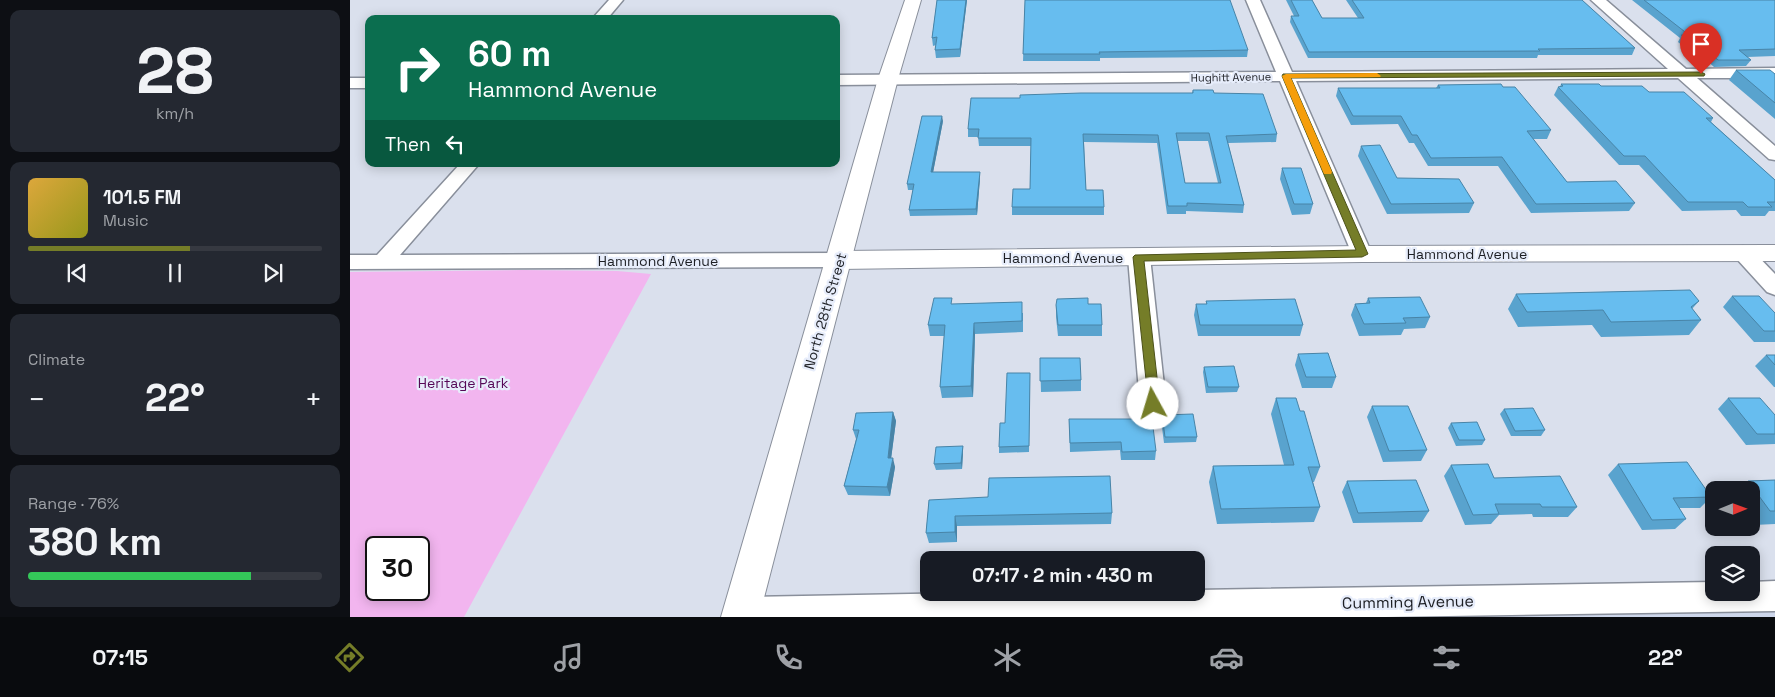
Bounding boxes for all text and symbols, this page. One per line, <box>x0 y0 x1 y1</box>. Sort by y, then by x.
pin <box>1680 23 1722 74</box>
text: 28 <box>136 29 214 112</box>
icon: arrive <box>1687 30 1715 58</box>
text: 60 m <box>468 32 551 76</box>
icon: right <box>385 35 450 100</box>
street label: Hughitt Avenue <box>1191 69 1271 85</box>
text: Hammond Avenue <box>468 75 657 103</box>
text: km/h <box>156 103 194 124</box>
icon: left <box>441 130 469 158</box>
text: Then <box>385 132 431 157</box>
text: 101.5 FM <box>103 185 181 210</box>
text: Music <box>103 210 149 231</box>
street label: Hammond Avenue <box>1407 245 1527 263</box>
street label: Hammond Avenue <box>1003 249 1123 267</box>
street label: North 28th Street <box>800 251 850 371</box>
street label: Hammond Avenue <box>598 252 718 270</box>
icon: previous <box>63 259 91 287</box>
icon: pause <box>161 259 189 287</box>
icon: next <box>259 259 287 287</box>
text: Climate <box>28 349 85 370</box>
text: 22° <box>145 374 205 422</box>
park label: Heritage Park <box>418 374 509 392</box>
position arrow <box>1126 377 1178 429</box>
text: − <box>28 381 45 417</box>
text: + <box>305 381 322 417</box>
north arrow <box>1705 481 1760 536</box>
map controls <box>1705 481 1760 601</box>
text: Range · 76% <box>28 493 119 514</box>
text: 380 km <box>28 518 162 566</box>
speed limit sign: 30 <box>365 536 430 601</box>
button: layers <box>1705 546 1760 601</box>
text: 07:17 · 2 min · 430 m <box>972 563 1153 588</box>
street label: Cumming Avenue <box>1342 590 1474 614</box>
icon: directions <box>332 640 367 675</box>
icon: music <box>551 640 586 675</box>
icon: phone <box>771 640 806 675</box>
icon: climate <box>990 640 1025 675</box>
icon: car <box>1209 640 1244 675</box>
icon: filters <box>1429 640 1464 675</box>
text: 07:15 <box>92 643 148 671</box>
text: 22° <box>1648 643 1683 671</box>

